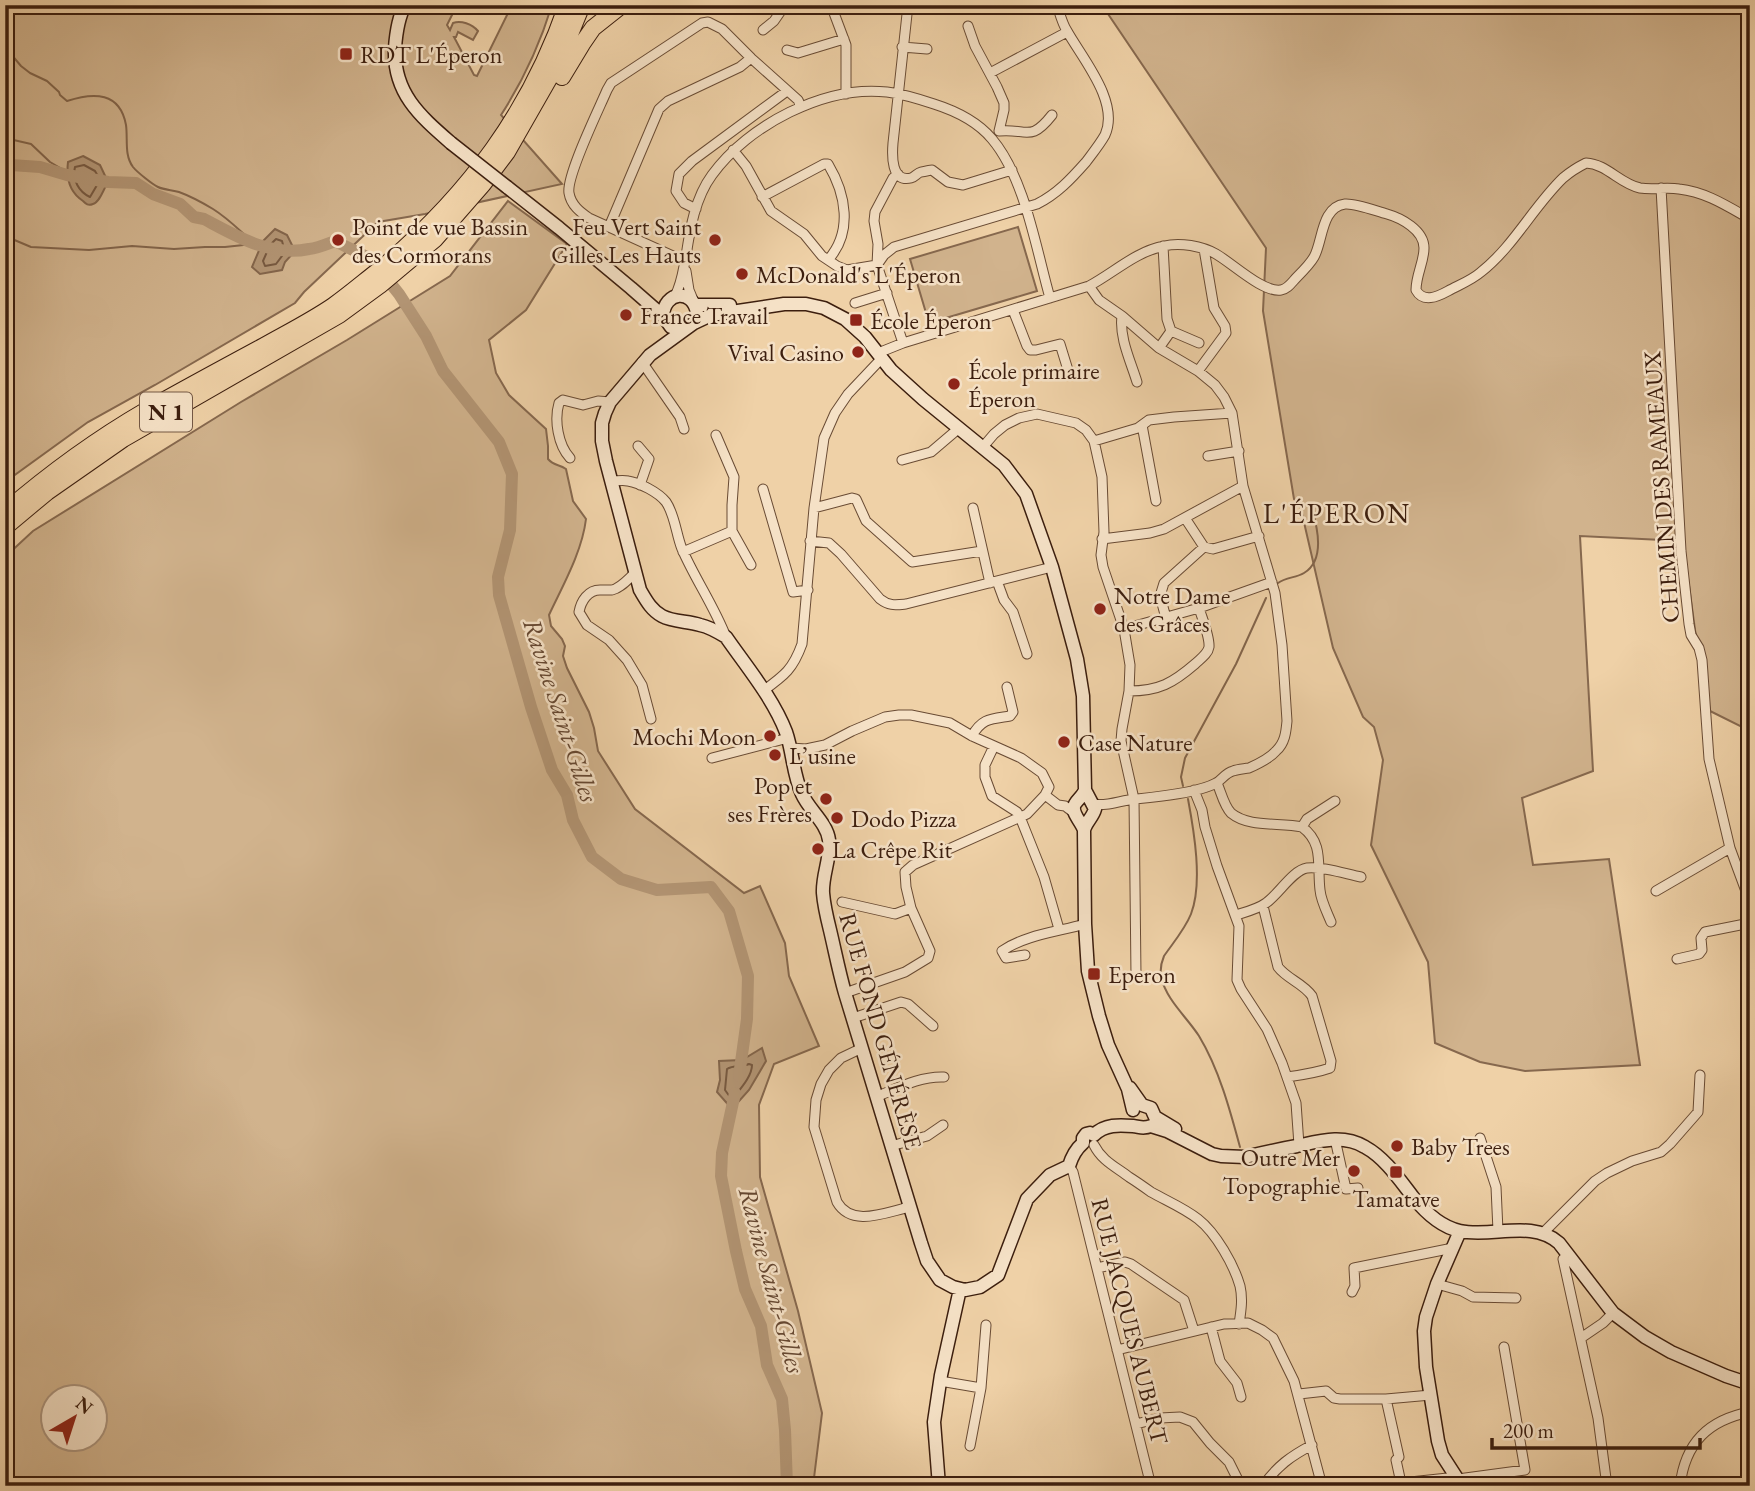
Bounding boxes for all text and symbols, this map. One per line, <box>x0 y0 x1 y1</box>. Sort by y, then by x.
place label: RDT L'Éperon <box>360 39 503 70</box>
marker: RDT L'Éperon <box>338 46 354 62</box>
place label: Point de vue Bassin des Cormorans <box>352 211 528 270</box>
place label: Feu Vert Saint Gilles Les Hauts <box>551 211 701 270</box>
marker: Point de vue Bassin des Cormorans <box>330 232 346 248</box>
marker: Feu Vert Saint Gilles Les Hauts <box>707 232 723 248</box>
place label: McDonald's L'Éperon <box>756 259 961 290</box>
marker: McDonald's L'Éperon <box>734 266 750 282</box>
place label: France Travail <box>640 300 768 331</box>
place label: École Éperon <box>870 305 992 336</box>
marker: France Travail <box>618 307 634 323</box>
marker: École Éperon <box>848 312 864 328</box>
place label: Vival Casino <box>727 337 844 368</box>
marker: Vival Casino <box>850 344 866 360</box>
street label: CHEMIN DES RAMEAUX <box>1636 350 1686 624</box>
place label: École primaire Éperon <box>968 355 1100 414</box>
marker: École primaire Éperon <box>946 376 962 392</box>
road number: N 1 <box>140 392 192 432</box>
district label: L'ÉPERON <box>1263 495 1411 531</box>
place label: Notre Dame des Grâces <box>1114 580 1230 639</box>
marker: Notre Dame des Grâces <box>1092 601 1108 617</box>
water label: Ravine Saint-Gilles <box>515 614 607 807</box>
place label: Mochi Moon <box>633 721 756 752</box>
place label: Case Nature <box>1078 727 1193 758</box>
marker: Mochi Moon <box>762 728 778 744</box>
marker: Case Nature <box>1056 734 1072 750</box>
place label: L’usine <box>789 740 856 771</box>
marker: L’usine <box>767 747 783 763</box>
place label: Pop et ses Frères <box>728 770 812 829</box>
marker: Pop et ses Frères <box>818 791 834 807</box>
place label: Dodo Pizza <box>851 803 957 834</box>
marker: Dodo Pizza <box>829 810 845 826</box>
place label: La Crêpe Rit <box>832 834 952 865</box>
marker: La Crêpe Rit <box>810 841 826 857</box>
street label: RUE FOND GÉNÉRÈSE <box>832 909 930 1153</box>
place label: Eperon <box>1108 959 1176 990</box>
marker: Eperon <box>1086 966 1102 982</box>
place label: Baby Trees <box>1411 1131 1510 1162</box>
marker: Baby Trees <box>1389 1138 1405 1154</box>
place label: Outre Mer Topographie <box>1222 1142 1340 1201</box>
marker: Outre Mer Topographie <box>1346 1163 1362 1179</box>
marker: Tamatave <box>1388 1164 1404 1180</box>
water label: Ravine Saint-Gilles <box>731 1183 813 1378</box>
place label: Tamatave <box>1352 1183 1440 1214</box>
street label: RUE JACQUES AUBERT <box>1084 1195 1176 1448</box>
north arrow <box>38 1382 108 1452</box>
text: N <box>71 1391 99 1420</box>
scale bar <box>1492 1407 1701 1451</box>
text: 200 m <box>1503 1417 1554 1444</box>

